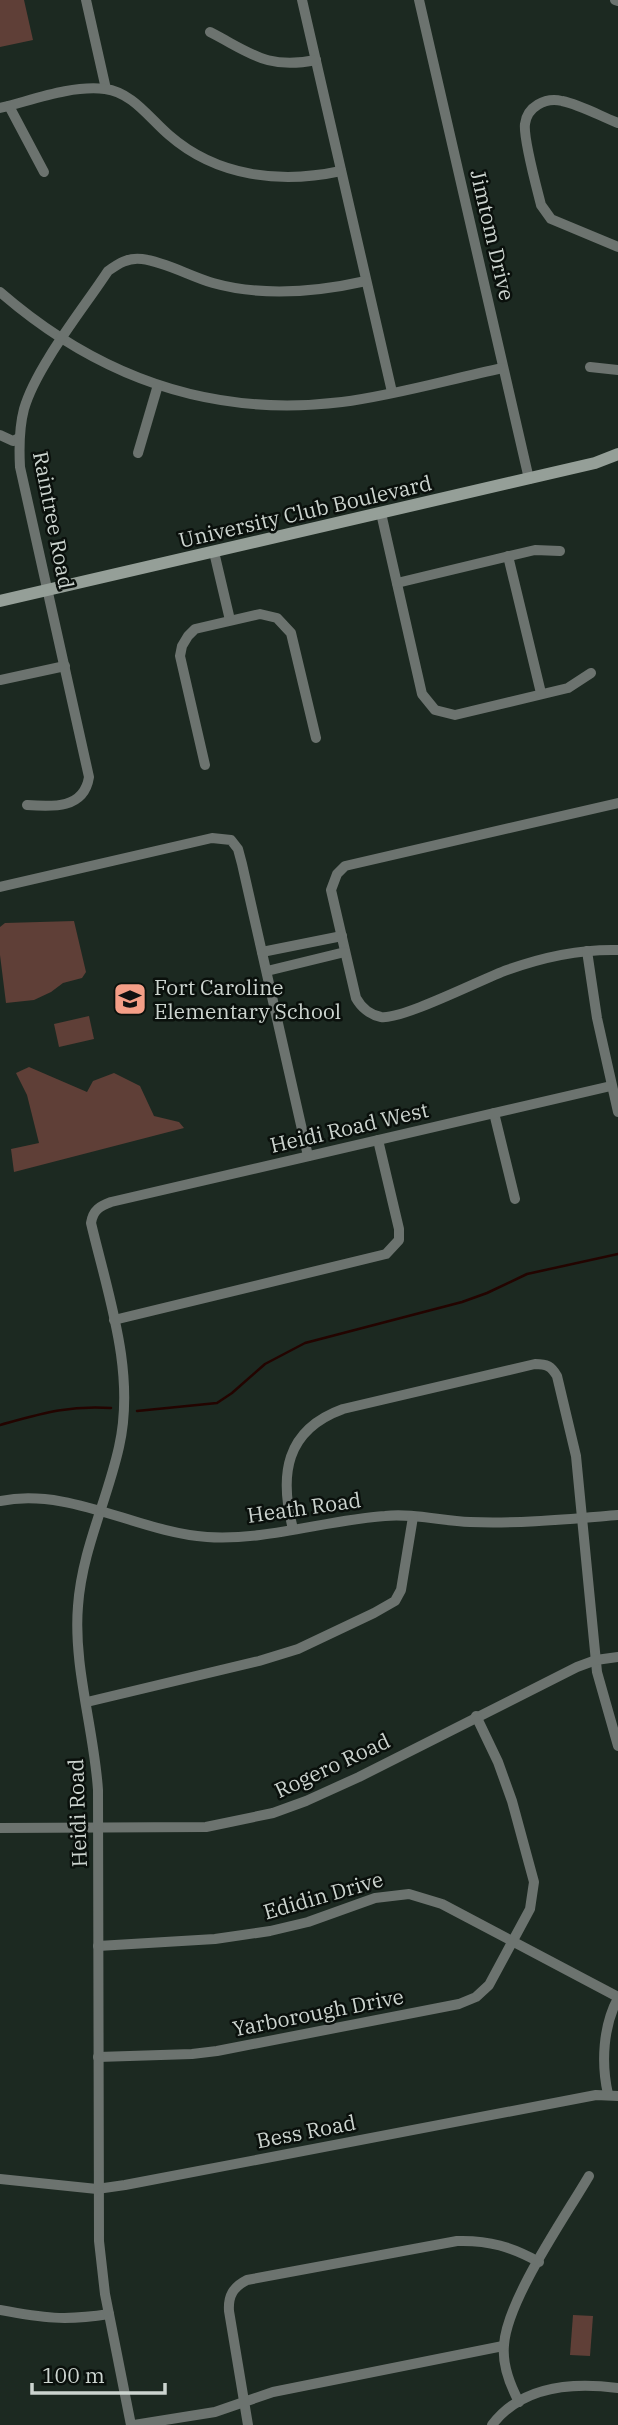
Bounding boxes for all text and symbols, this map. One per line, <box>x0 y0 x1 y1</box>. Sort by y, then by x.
street label: Jimtom Drive <box>464 167 522 303</box>
street label: Raintree Road <box>27 449 81 592</box>
street label: University Club Boulevard <box>176 468 434 554</box>
place label: Fort Caroline Elementary School <box>154 973 341 1025</box>
school or university icon: Fort Caroline Elementary School <box>111 980 149 1018</box>
street label: Heidi Road West <box>267 1095 431 1159</box>
street label: Heath Road <box>245 1485 363 1529</box>
street label: Rogero Road <box>270 1726 394 1804</box>
street label: Heidi Road <box>61 1758 93 1868</box>
street label: Edidin Drive <box>260 1865 386 1925</box>
street label: Yarborough Drive <box>230 1982 406 2042</box>
street label: Bess Road <box>254 2108 358 2154</box>
scale bar <box>32 2352 164 2396</box>
text: 100 m <box>42 2361 105 2389</box>

